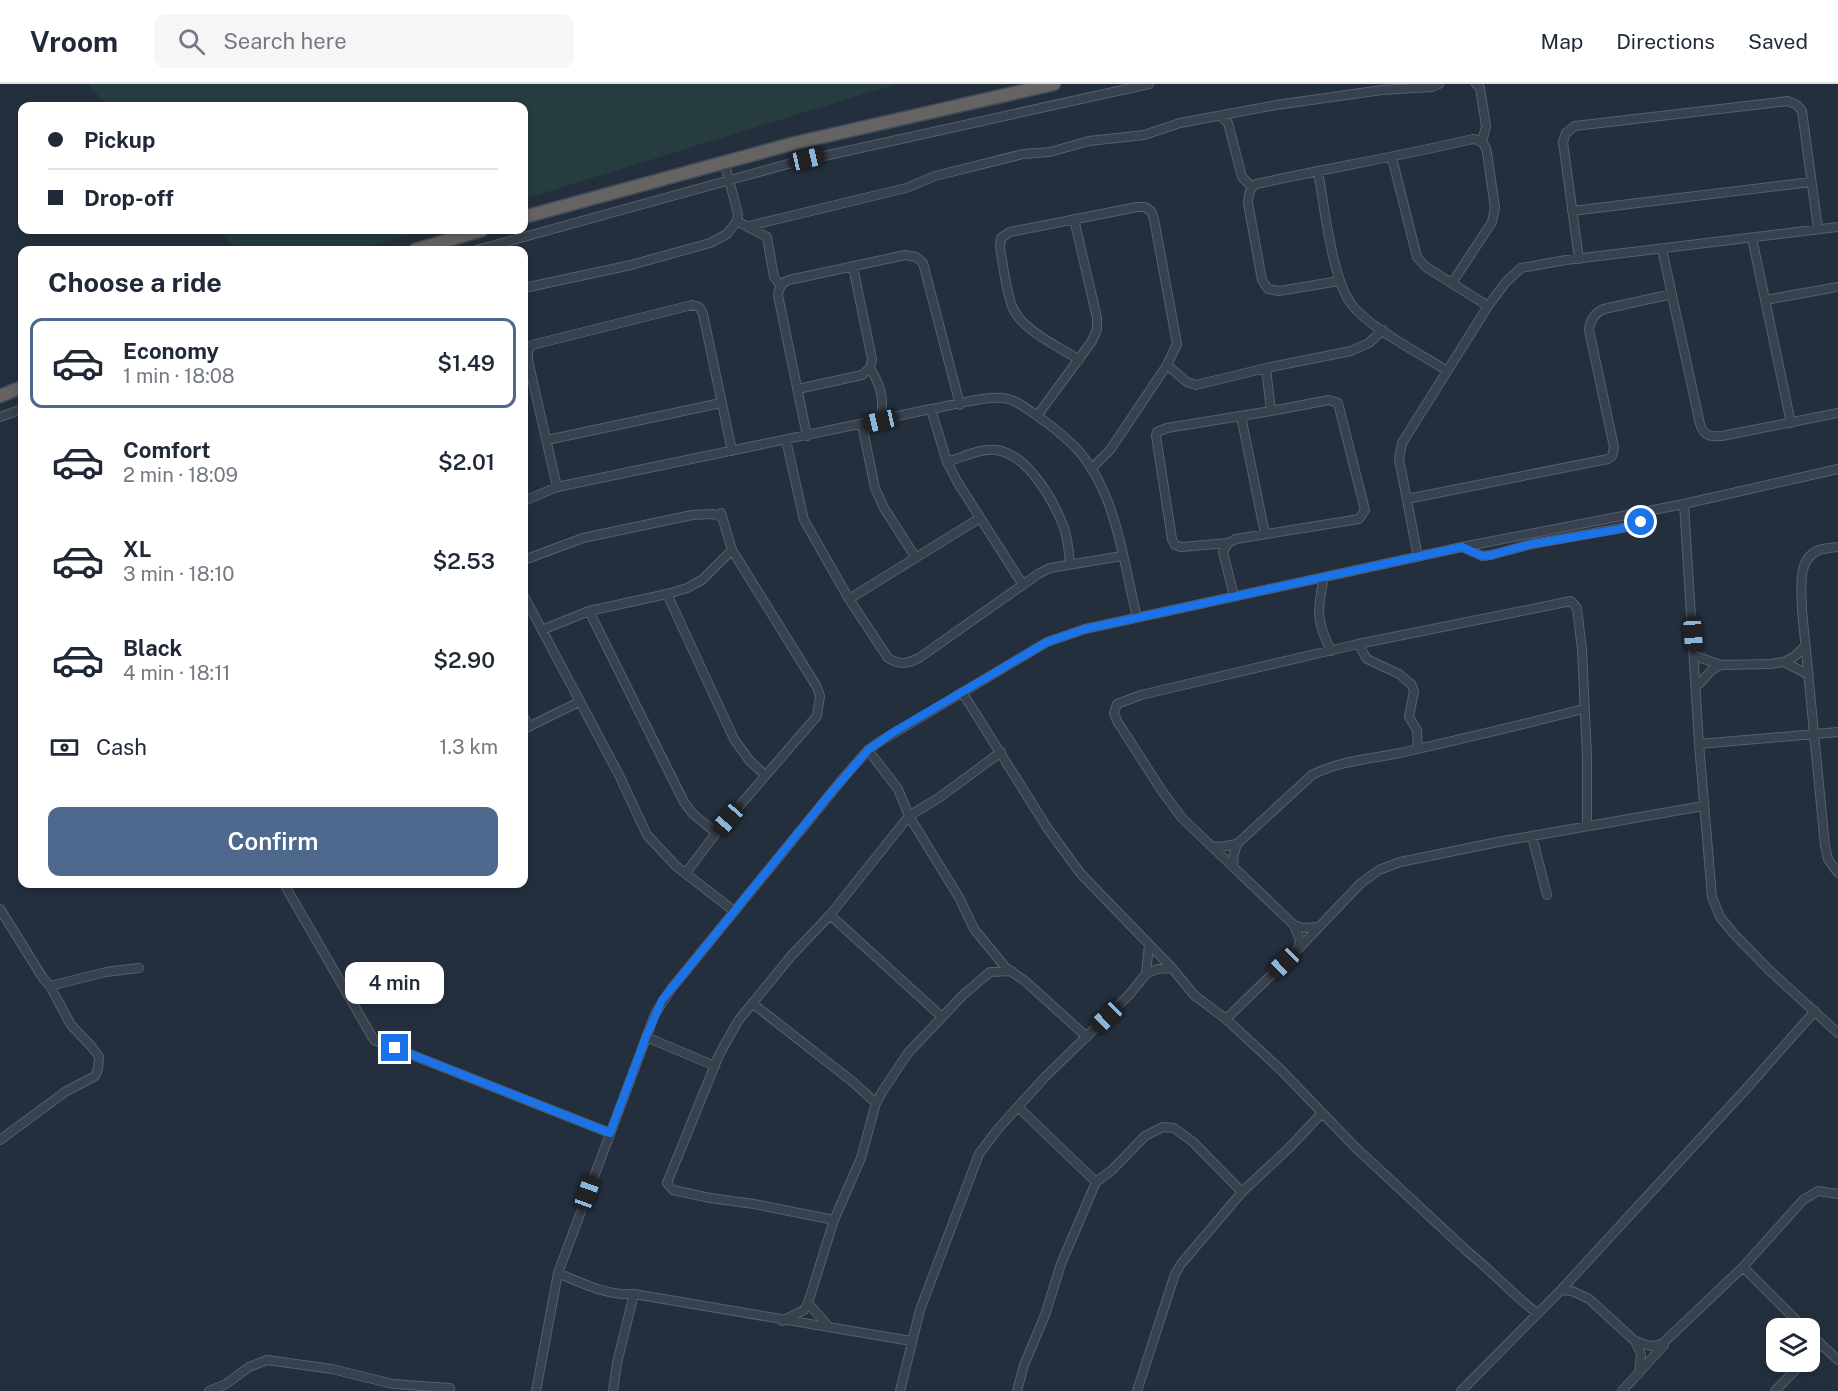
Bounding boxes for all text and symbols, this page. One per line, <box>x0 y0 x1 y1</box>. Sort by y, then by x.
search box <box>154 14 574 68</box>
text: Vroom <box>30 25 118 58</box>
icon: search <box>175 25 208 58</box>
text: Search here <box>223 28 347 54</box>
text: Map <box>1541 29 1583 54</box>
text: Directions <box>1616 29 1715 54</box>
text: Saved <box>1748 29 1808 54</box>
text: Pickup <box>84 127 155 153</box>
car <box>787 146 827 172</box>
text: Drop-off <box>84 185 174 211</box>
text: Choose a ride <box>48 266 222 298</box>
icon: car <box>51 336 105 390</box>
text: Economy <box>123 338 219 364</box>
text: $1.49 <box>437 350 495 376</box>
text: 1 min · 18:08 <box>123 364 235 388</box>
car <box>860 408 900 434</box>
icon: car <box>51 435 105 489</box>
text: Comfort <box>123 437 210 463</box>
text: $2.01 <box>438 449 495 475</box>
text: 2 min · 18:09 <box>123 463 238 487</box>
route start <box>1627 508 1654 535</box>
icon: car <box>51 534 105 588</box>
text: XL <box>123 536 151 562</box>
text: $2.53 <box>432 548 495 574</box>
text: 3 min · 18:10 <box>123 562 235 586</box>
car <box>1683 615 1703 653</box>
icon: car <box>51 633 105 687</box>
text: Black <box>123 635 182 661</box>
text: $2.90 <box>433 647 495 673</box>
text: 4 min · 18:11 <box>123 661 230 685</box>
icon: cash <box>48 731 81 764</box>
text: Cash <box>96 734 147 760</box>
text: 1.3 km <box>439 735 498 759</box>
car <box>709 800 747 838</box>
button: Confirm <box>48 807 498 876</box>
car <box>1265 944 1303 982</box>
callout: 4 min <box>346 961 444 1003</box>
text: 4 min <box>368 971 421 995</box>
car <box>1088 998 1126 1036</box>
route end <box>381 1034 408 1061</box>
car <box>572 1173 602 1213</box>
map controls <box>1766 1318 1820 1372</box>
button: layers <box>1766 1318 1820 1372</box>

